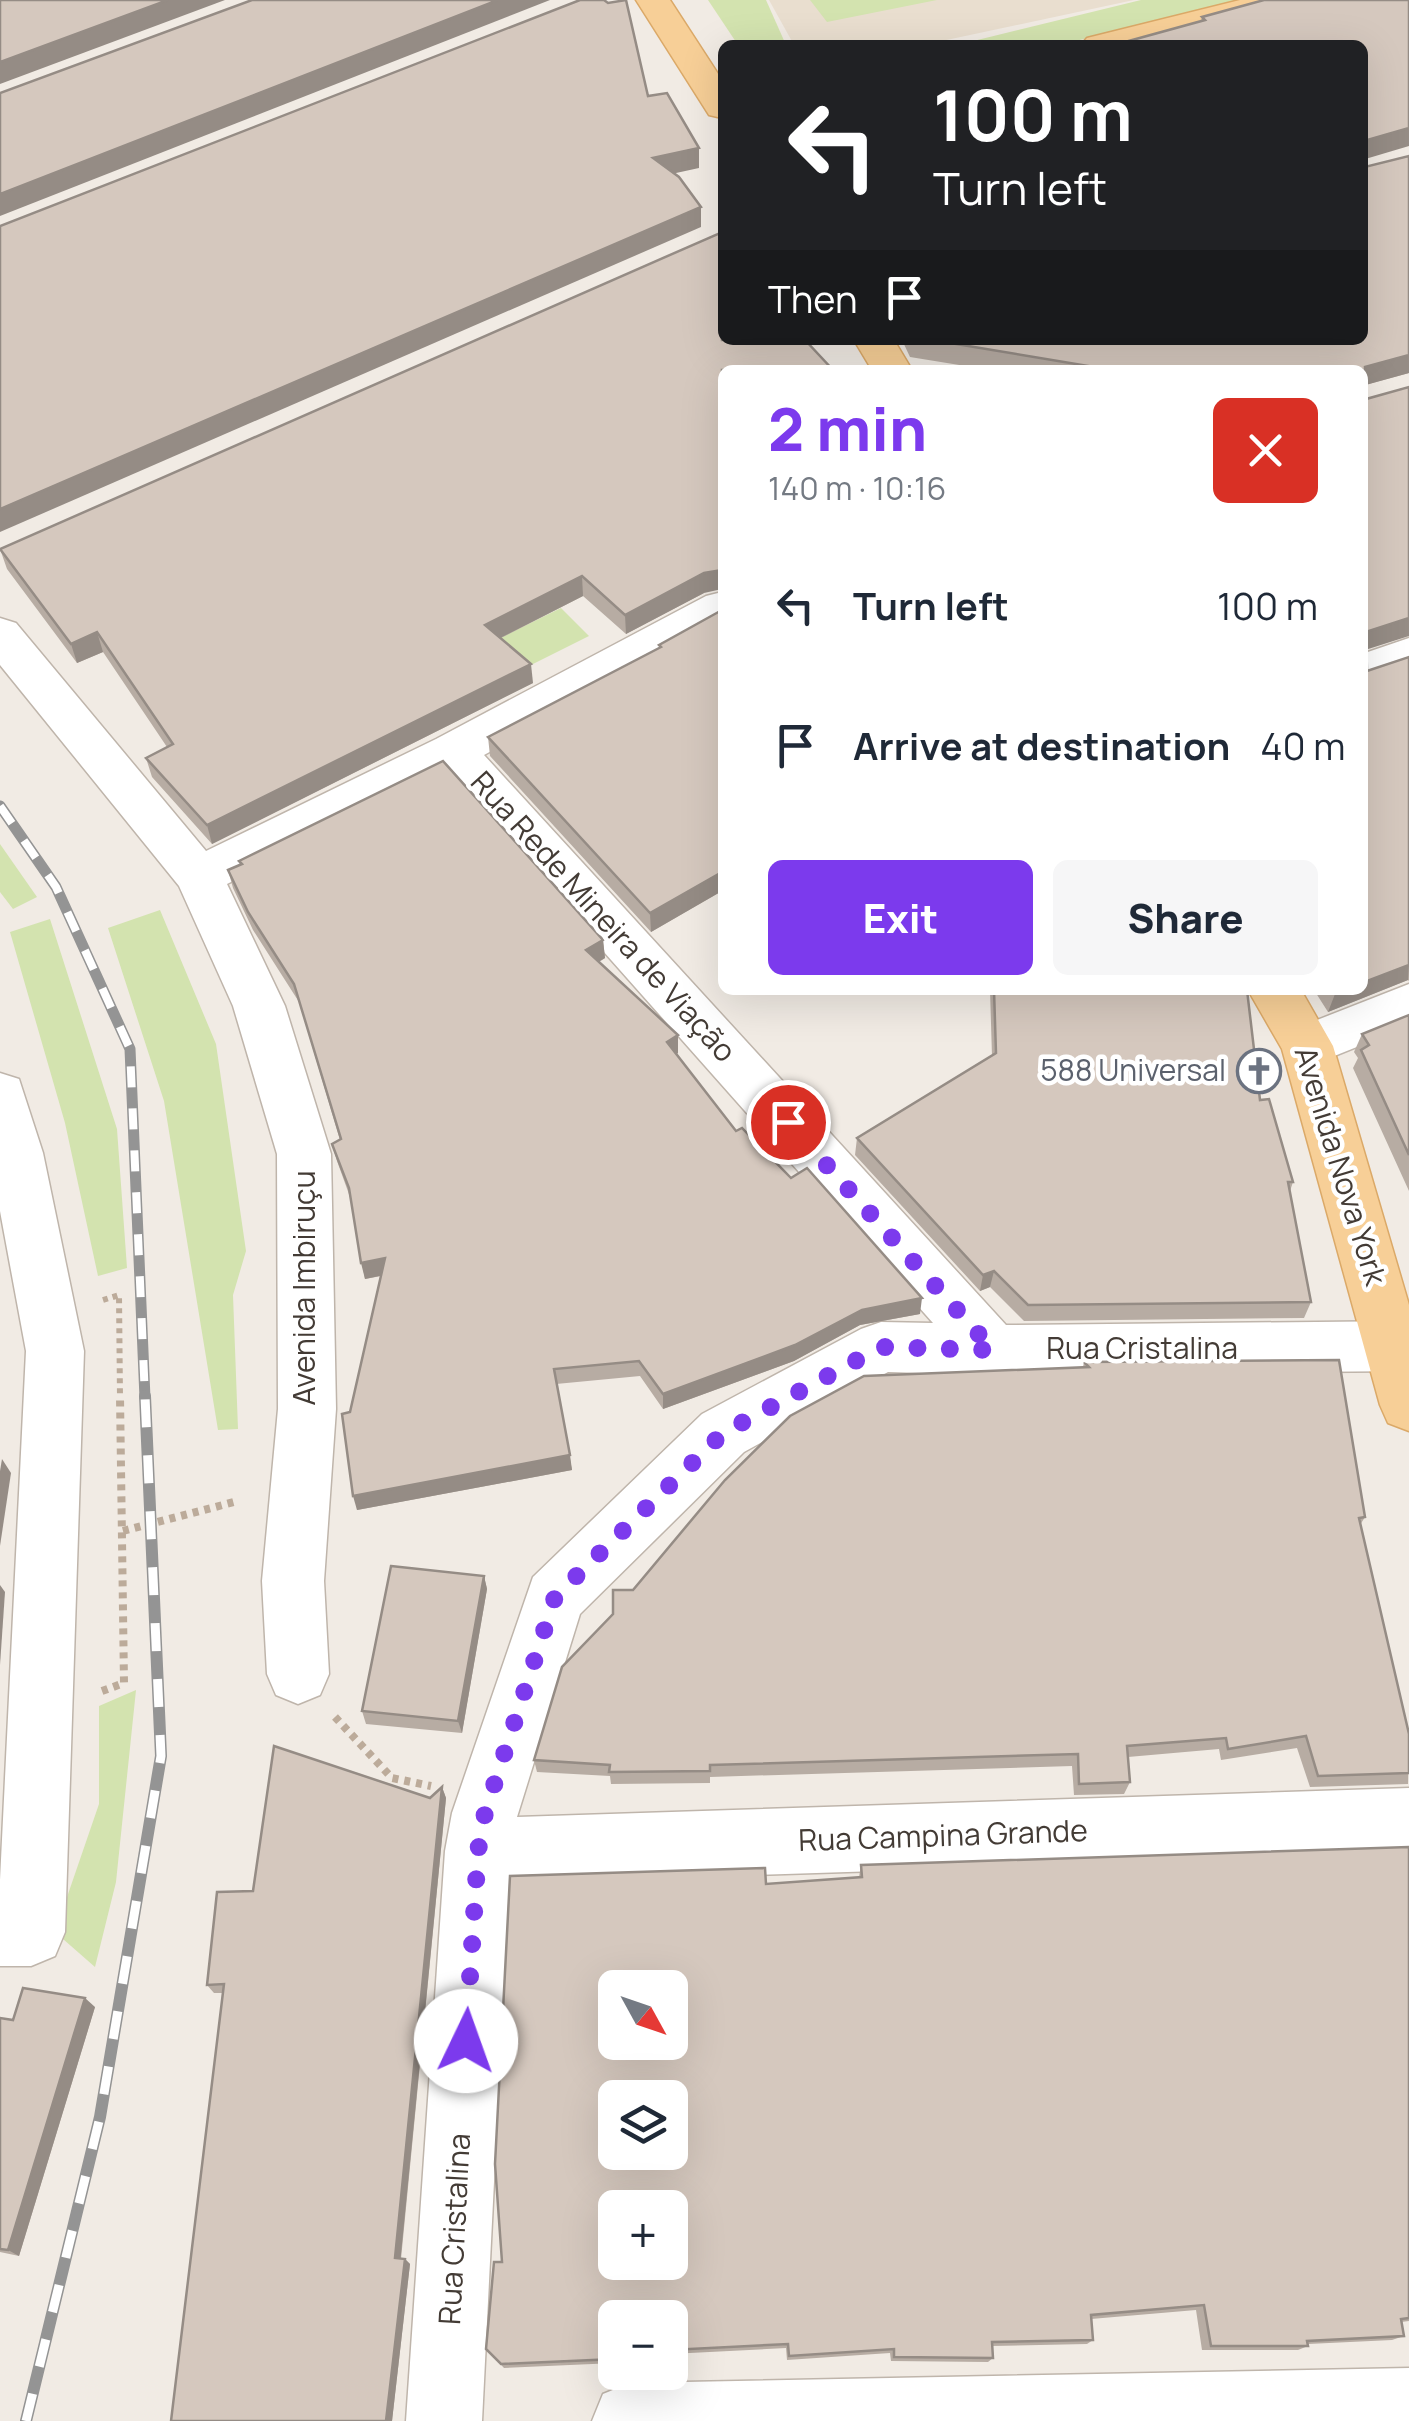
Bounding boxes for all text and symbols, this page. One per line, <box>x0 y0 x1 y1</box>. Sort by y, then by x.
text: 100 m <box>933 66 1133 162</box>
icon: left <box>768 80 898 210</box>
text: Turn left <box>933 157 1107 219</box>
icon: arrive <box>877 270 932 325</box>
text: Then <box>768 272 857 324</box>
text: 2 min <box>768 387 927 469</box>
button: close <box>1213 398 1318 503</box>
text: 140 m · 10:16 <box>768 466 946 510</box>
icon: left <box>768 578 823 633</box>
text: Turn left <box>853 579 1009 631</box>
text: 100 m <box>1217 579 1318 631</box>
icon: arrive <box>768 718 823 773</box>
text: Arrive at destination <box>853 719 1230 771</box>
text: 40 m <box>1260 719 1346 771</box>
street label: Rua Rede Mineira de Viação <box>462 762 746 1070</box>
button: Exit <box>768 860 1033 975</box>
button: Share <box>1053 860 1318 975</box>
street label: Avenida Nova York <box>1286 1041 1398 1291</box>
church icon: 588 Universal <box>1236 1048 1282 1094</box>
place label: 588 Universal <box>1040 1049 1226 1090</box>
pin <box>746 1080 831 1165</box>
icon: arrive <box>761 1095 816 1150</box>
street label: Avenida Imbiruçu <box>283 1170 324 1406</box>
street label: Rua Cristalina <box>1046 1327 1238 1368</box>
street label: Rua Campina Grande <box>798 1809 1088 1860</box>
north arrow <box>598 1970 688 2060</box>
map controls <box>598 1970 688 2390</box>
position arrow <box>414 1989 518 2093</box>
button: layers <box>598 2080 688 2170</box>
street label: Rua Cristalina <box>428 2132 479 2326</box>
button: + <box>598 2190 688 2280</box>
button: − <box>598 2300 688 2390</box>

